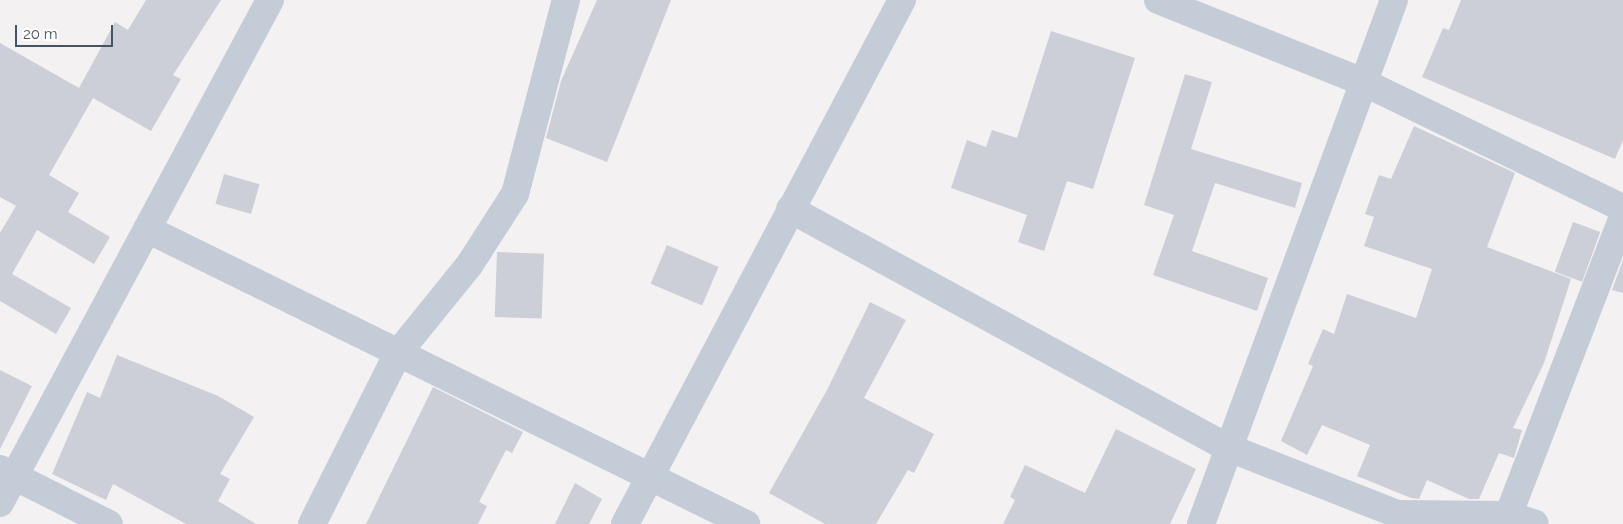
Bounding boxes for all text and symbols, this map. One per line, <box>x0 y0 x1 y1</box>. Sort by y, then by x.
scale bar <box>18 15 115 47</box>
text: 20 m <box>23 25 58 43</box>

